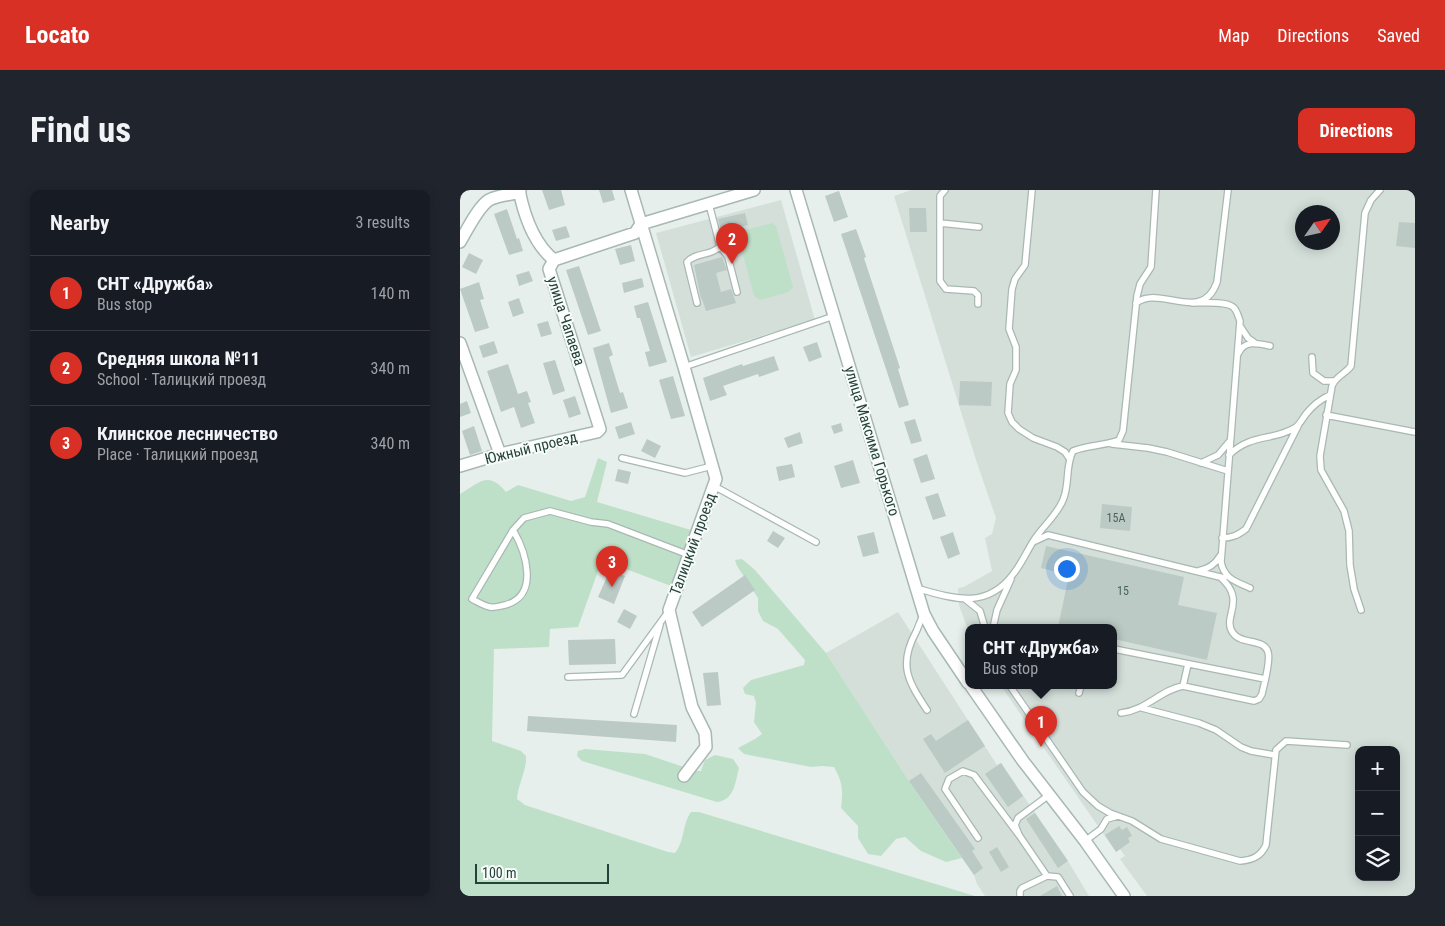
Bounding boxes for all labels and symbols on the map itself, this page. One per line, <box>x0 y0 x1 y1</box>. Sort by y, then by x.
north arrow <box>1295 205 1340 250</box>
pin: 2 <box>716 223 748 264</box>
street label: улица Чапаева <box>543 274 589 368</box>
street label: улица Максима Горького <box>841 364 903 518</box>
street label: Южный проезд <box>483 428 579 468</box>
street label: Талицкий проезд <box>666 490 720 598</box>
house number: 15А <box>1107 511 1125 525</box>
pin: 3 <box>596 546 628 587</box>
your location <box>1054 556 1080 582</box>
house number: 15 <box>1117 584 1129 598</box>
pin: 1 <box>1025 706 1057 747</box>
scale bar <box>475 861 609 884</box>

